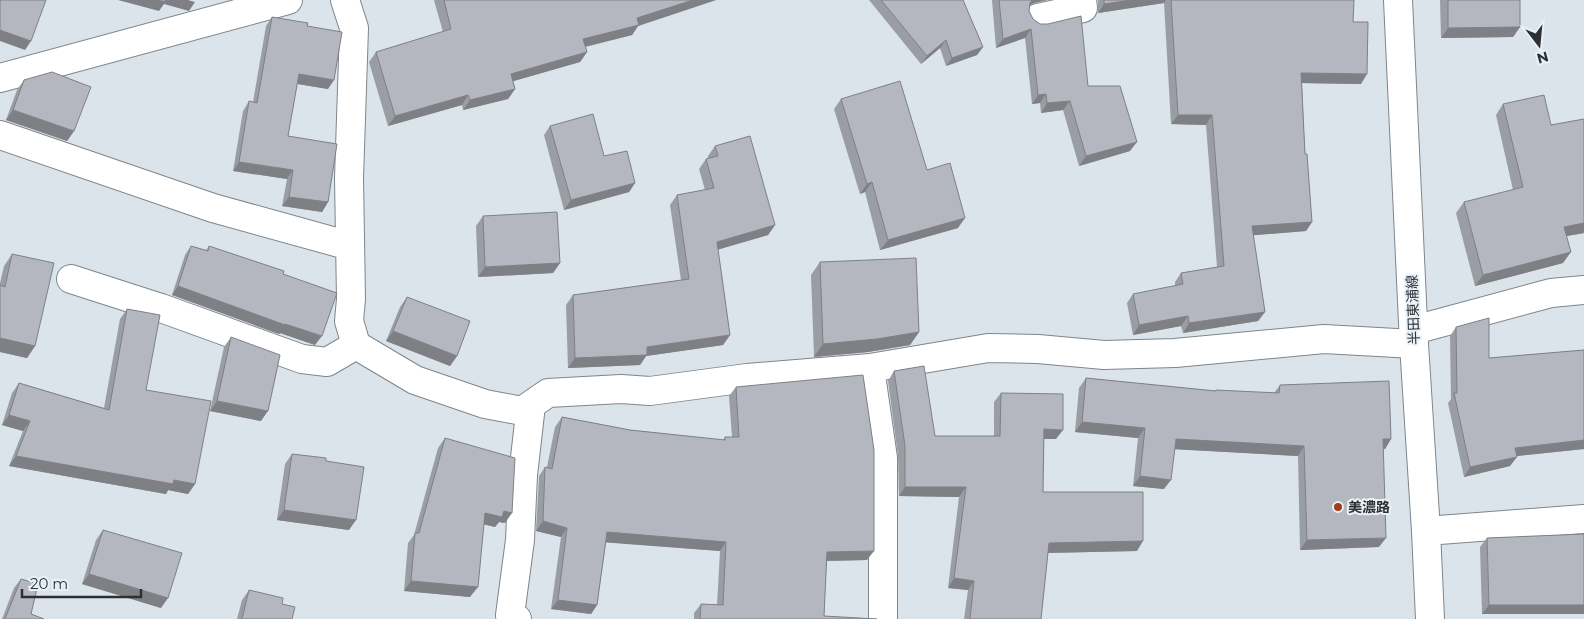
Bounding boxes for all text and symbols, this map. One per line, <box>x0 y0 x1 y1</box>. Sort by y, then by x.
north arrow <box>1514 20 1564 70</box>
text: N <box>1535 47 1551 68</box>
street label: 半田東浦線 <box>1403 275 1423 345</box>
place label: 美濃路 <box>1348 498 1390 516</box>
marker: 美濃路 <box>1332 501 1344 513</box>
scale bar <box>22 566 141 598</box>
text: 20 m <box>30 574 68 593</box>

